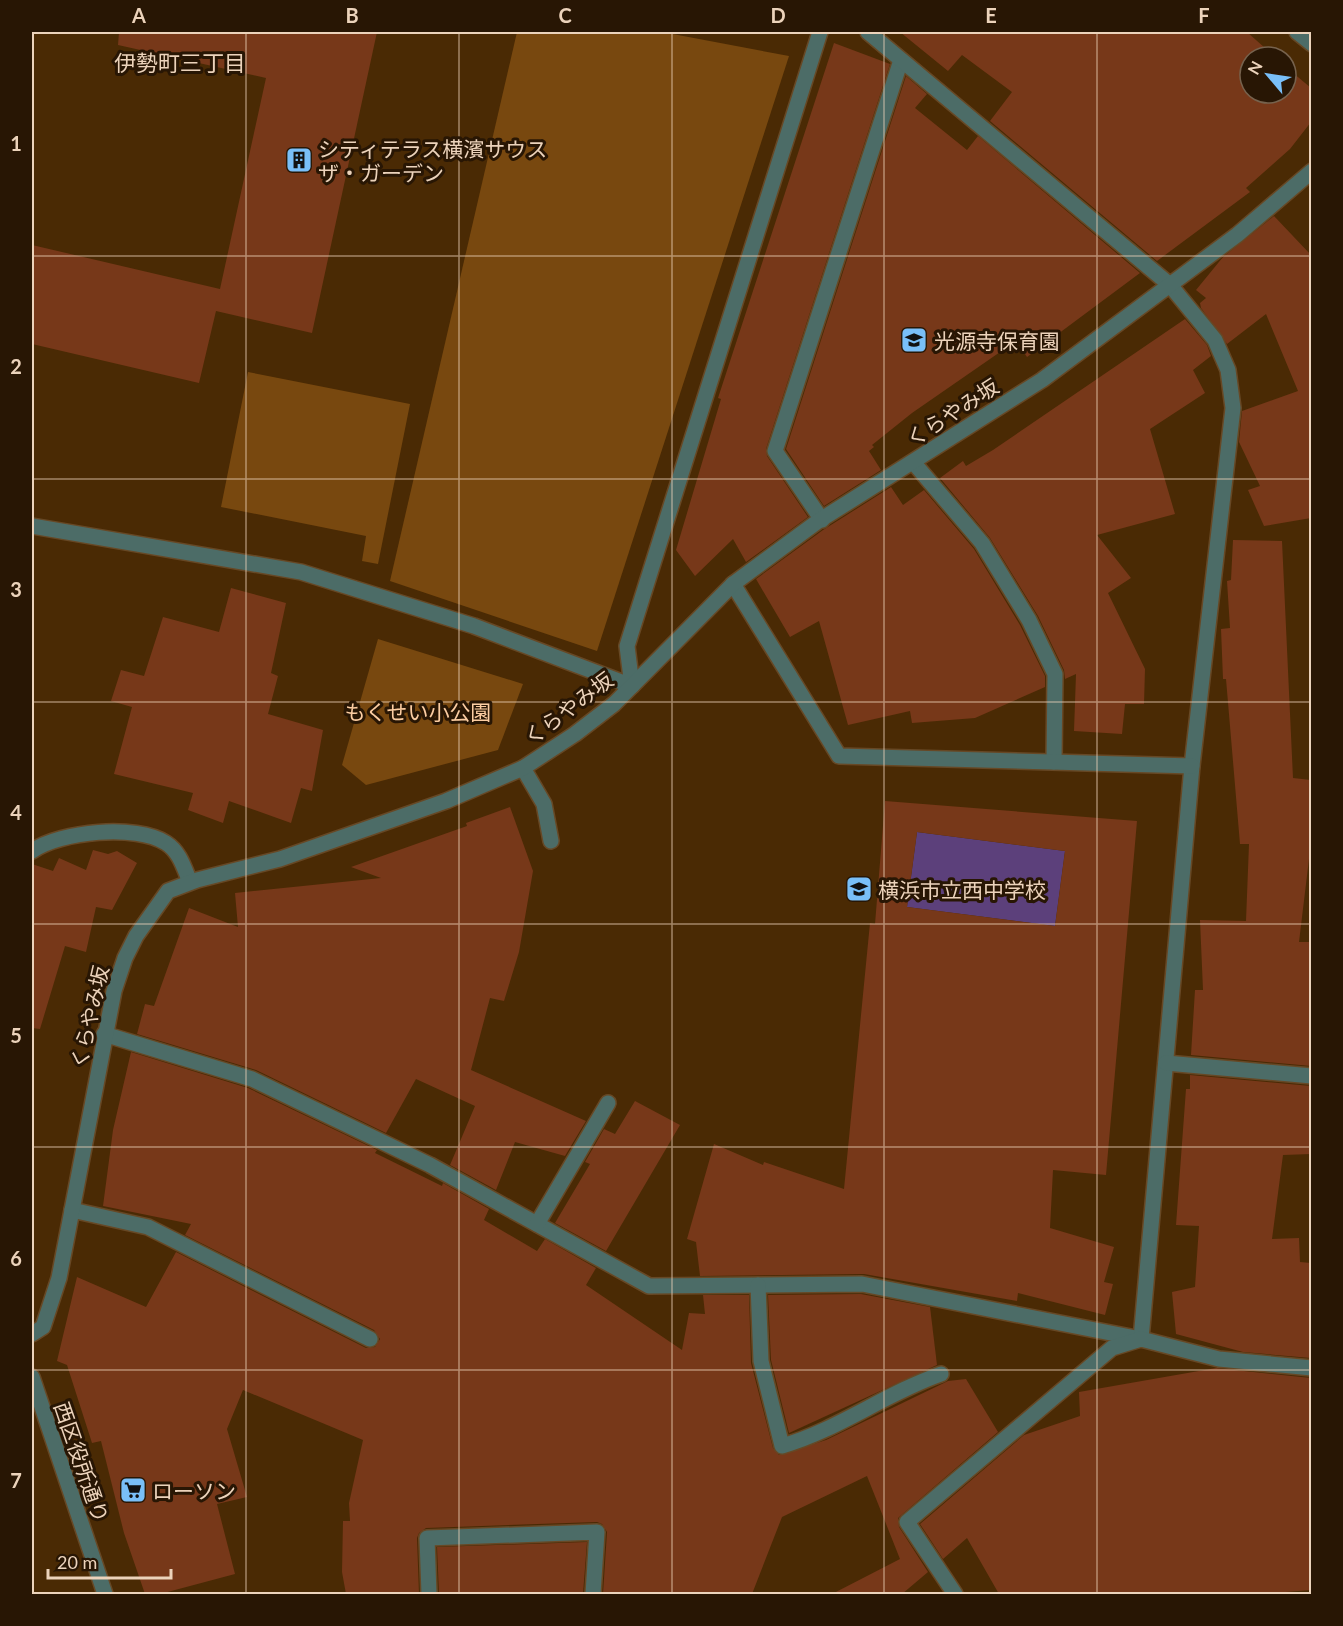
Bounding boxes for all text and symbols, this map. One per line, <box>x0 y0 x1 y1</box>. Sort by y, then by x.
text: A <box>131 3 146 27</box>
text: B <box>345 3 359 27</box>
text: C <box>558 3 572 27</box>
text: D <box>770 3 786 27</box>
text: E <box>985 3 997 27</box>
text: F <box>1198 3 1210 27</box>
north arrow <box>1238 45 1298 105</box>
district label: 伊勢町三丁目 <box>114 49 246 76</box>
text: N <box>1243 57 1266 77</box>
text: 1 <box>10 131 22 155</box>
place label: シティテラス横濱サウス ザ・ガーデン <box>318 136 547 185</box>
building icon: シティテラス横濱サウス ザ・ガーデン <box>284 145 314 175</box>
school or university icon: 光源寺保育園 <box>899 325 929 355</box>
place label: 光源寺保育園 <box>934 328 1060 353</box>
text: 2 <box>10 354 22 378</box>
street label: くらやみ坂 <box>901 373 1003 451</box>
text: 3 <box>10 577 22 601</box>
street label: くらやみ坂 <box>519 666 617 750</box>
park label: もくせい小公園 <box>345 699 492 724</box>
text: 4 <box>10 800 22 824</box>
school or university icon: 横浜市立西中学校 <box>844 874 874 904</box>
place label: 横浜市立西中学校 <box>878 877 1046 902</box>
street label: くらやみ坂 <box>65 963 113 1071</box>
text: 5 <box>10 1023 22 1047</box>
text: 6 <box>10 1246 22 1270</box>
street label: 西区役所通り <box>50 1398 114 1526</box>
text: 7 <box>10 1468 22 1492</box>
supermarket icon: ローソン <box>118 1475 148 1505</box>
place label: ローソン <box>152 1478 236 1503</box>
scale bar <box>48 1542 171 1580</box>
text: 20 m <box>57 1551 97 1573</box>

